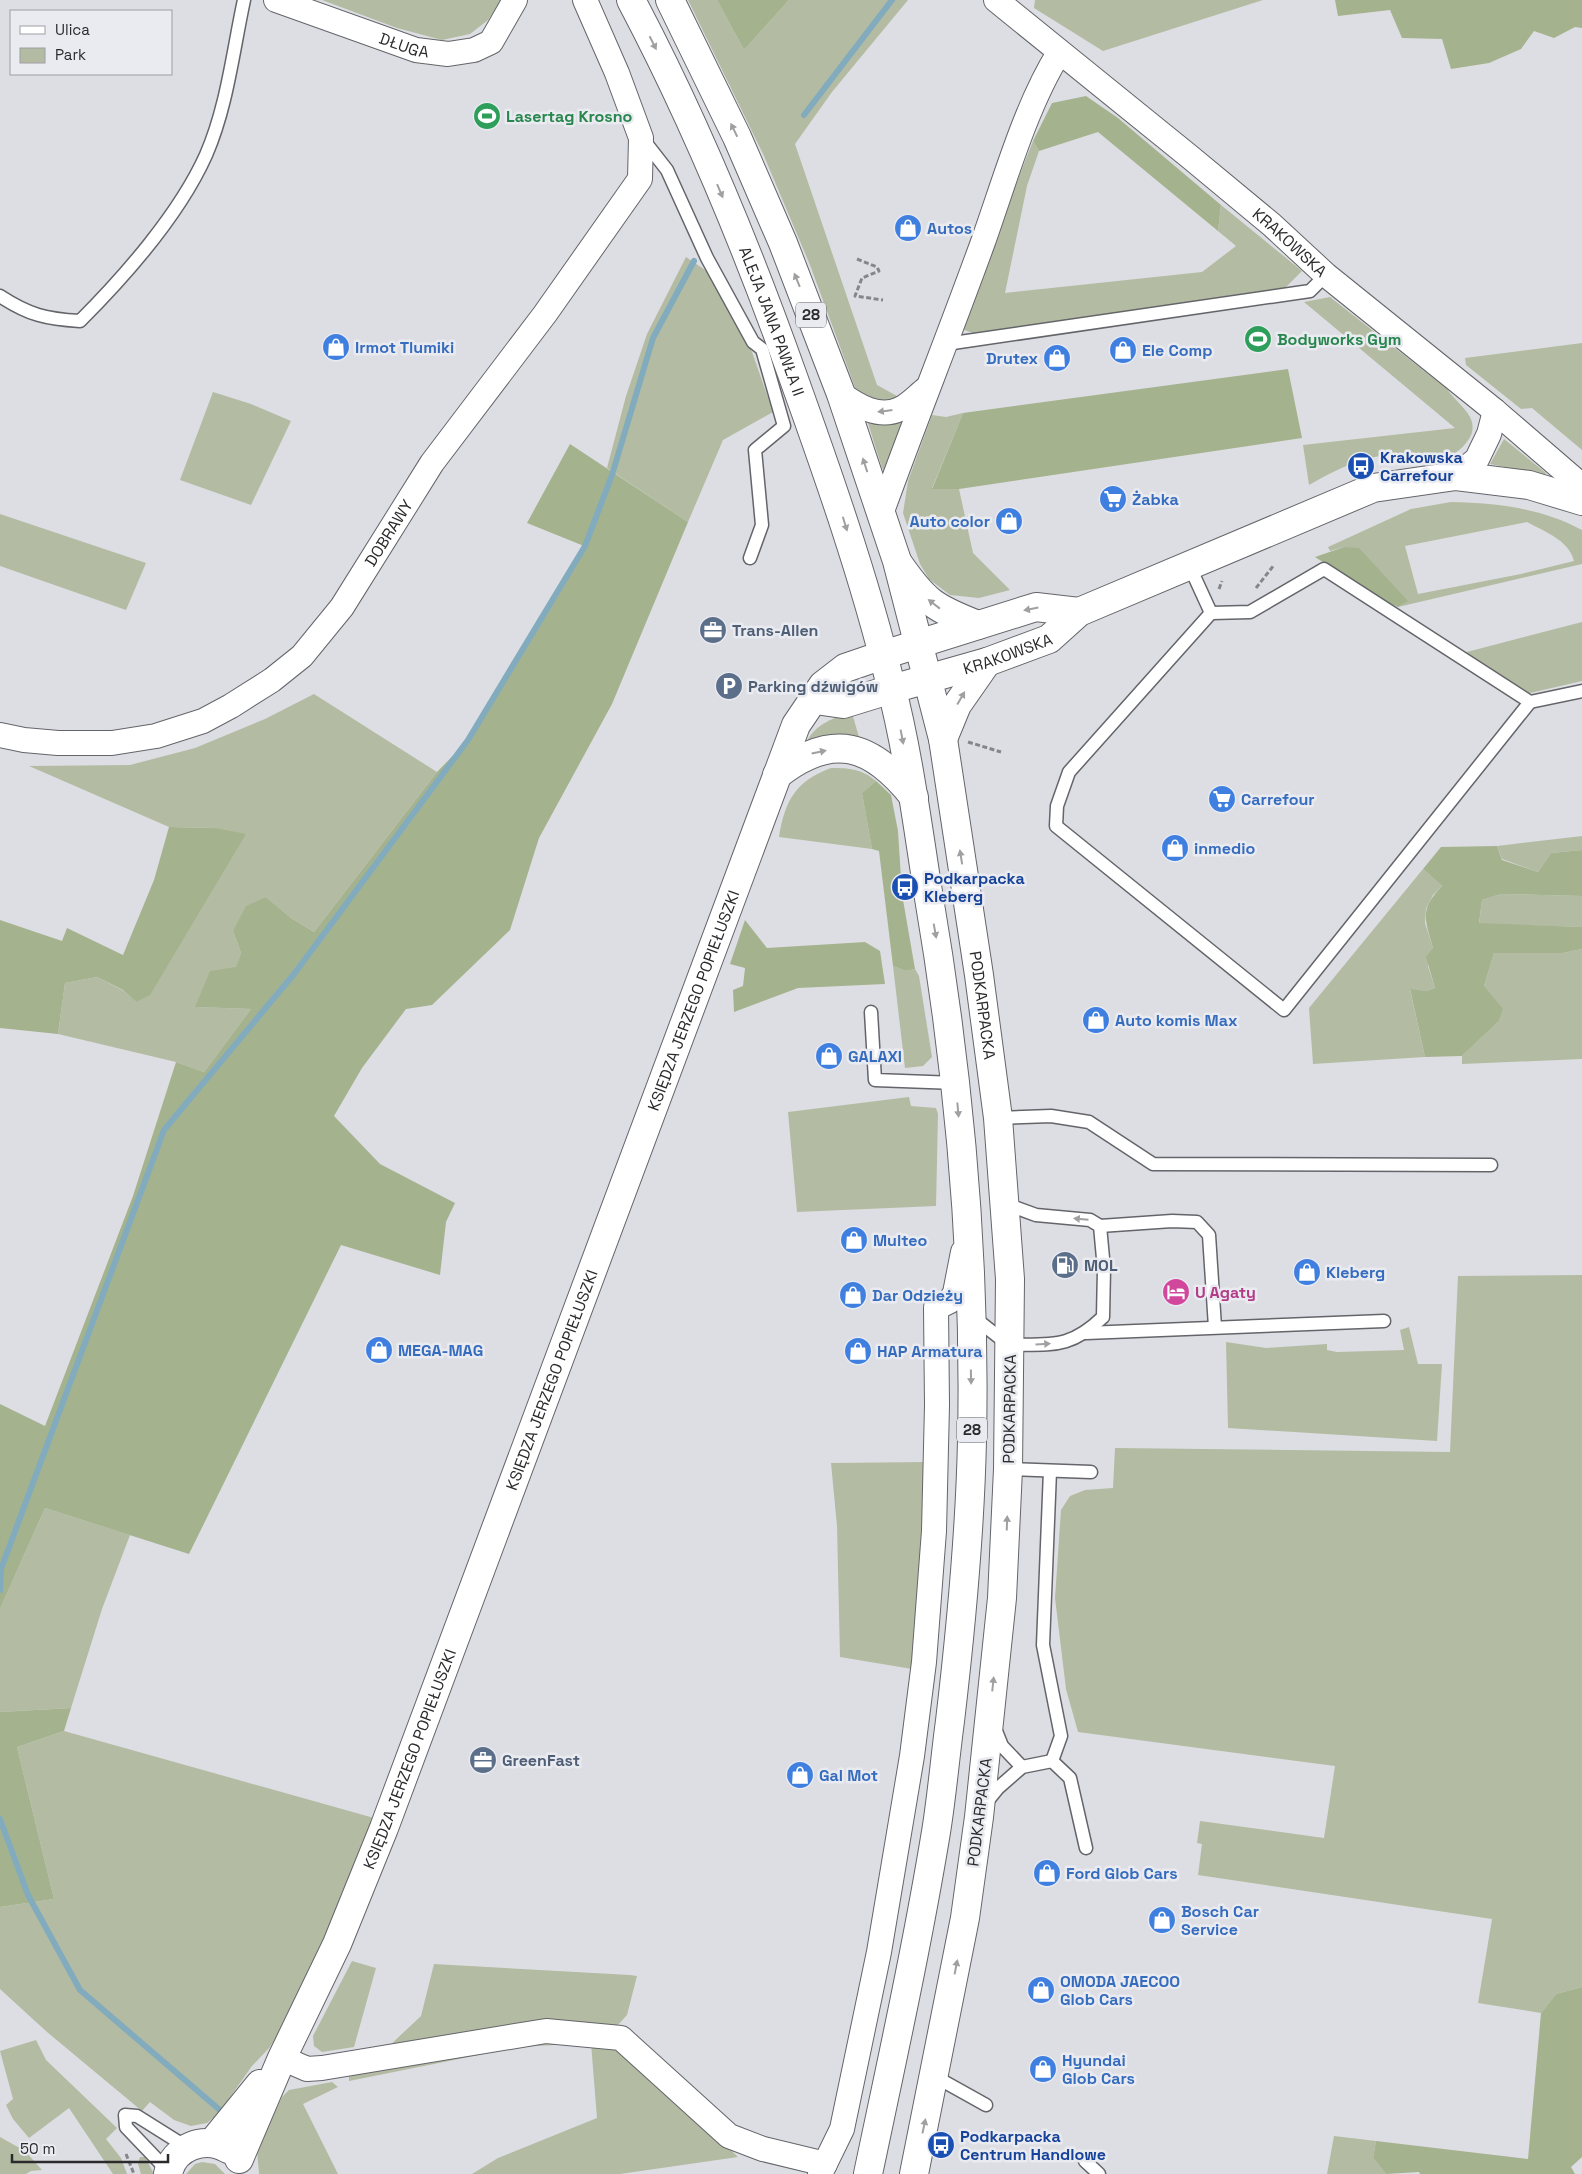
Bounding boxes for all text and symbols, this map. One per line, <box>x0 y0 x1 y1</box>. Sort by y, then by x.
legend <box>10 10 172 75</box>
text: Ulica <box>55 20 90 39</box>
street label: DŁUGA <box>376 28 430 63</box>
one-way arrow <box>649 36 657 51</box>
text: Park <box>55 45 86 64</box>
sports icon: Lasertag Krosno <box>472 101 502 131</box>
place label: Lasertag Krosno <box>506 106 633 127</box>
one-way arrow <box>729 123 737 137</box>
one-way arrow <box>717 184 725 198</box>
street label: KRAKOWSKA <box>1248 203 1331 282</box>
shop icon: Autos <box>893 213 923 243</box>
place label: Autos <box>927 218 972 239</box>
street label: ALEJA JANA PAWŁA II <box>734 243 809 399</box>
one-way arrow <box>793 272 800 287</box>
road number: 28 <box>796 302 826 328</box>
sports icon: Bodyworks Gym <box>1243 324 1273 354</box>
place label: Bodyworks Gym <box>1277 329 1401 350</box>
shop icon: Irmot Tlumiki <box>321 332 351 362</box>
shop icon: Ele Comp <box>1108 335 1138 365</box>
place label: Irmot Tlumiki <box>355 337 454 358</box>
place label: Ele Comp <box>1142 340 1212 361</box>
shop icon: Drutex <box>1042 343 1072 373</box>
place label: Drutex <box>986 348 1039 369</box>
one-way arrow <box>876 407 892 415</box>
place label: Krakowska Carrefour <box>1380 447 1463 486</box>
bus stop icon: Krakowska Carrefour <box>1346 451 1376 481</box>
one-way arrow <box>861 457 869 472</box>
supermarket icon: Żabka <box>1098 484 1128 514</box>
place label: Żabka <box>1132 489 1179 510</box>
street label: DOBRAWY <box>360 495 418 570</box>
shop icon: Auto color <box>994 506 1024 536</box>
place label: Auto color <box>910 511 990 532</box>
one-way arrow <box>841 516 849 531</box>
one-way arrow <box>928 599 941 610</box>
one-way arrow <box>1022 606 1038 614</box>
office icon: Trans-Allen <box>698 615 728 645</box>
place label: Trans-Allen <box>732 620 818 641</box>
street label: KRAKOWSKA <box>961 629 1056 679</box>
parking icon: Parking dźwigów <box>714 671 744 701</box>
place label: Parking dźwigów <box>748 676 878 697</box>
one-way arrow <box>957 692 966 705</box>
one-way arrow <box>898 729 906 744</box>
one-way arrow <box>812 748 827 756</box>
supermarket icon: Carrefour <box>1207 784 1237 814</box>
place label: Carrefour <box>1241 789 1315 810</box>
shop icon: inmedio <box>1160 833 1190 863</box>
place label: inmedio <box>1194 838 1255 859</box>
one-way arrow <box>957 849 965 865</box>
place label: Podkarpacka Kleberg <box>924 868 1025 907</box>
bus stop icon: Podkarpacka Kleberg <box>890 872 920 902</box>
street label: KSIĘDZA JERZEGO POPIEŁUSZKI <box>643 887 744 1114</box>
one-way arrow <box>932 924 940 940</box>
street label: PODKARPACKA <box>964 950 1000 1061</box>
shop icon: Auto komis Max <box>1081 1005 1111 1035</box>
place label: Auto komis Max <box>1115 1010 1238 1031</box>
shop icon: GALAXI <box>814 1041 844 1071</box>
place label: GALAXI <box>848 1046 902 1067</box>
one-way arrow <box>955 1102 963 1118</box>
one-way arrow <box>1073 1215 1089 1223</box>
shop icon: Multeo <box>839 1225 869 1255</box>
place label: Multeo <box>873 1230 927 1251</box>
fuel station icon: MOL <box>1050 1250 1080 1280</box>
place label: MOL <box>1084 1255 1118 1276</box>
shop icon: Kleberg <box>1292 1257 1322 1287</box>
place label: Kleberg <box>1326 1262 1385 1283</box>
street label: KSIĘDZA JERZEGO POPIEŁUSZKI <box>501 1267 603 1493</box>
hotel icon: U Agaty <box>1161 1277 1191 1307</box>
shop icon: Dar Odzieży <box>838 1280 868 1310</box>
place label: U Agaty <box>1195 1282 1256 1303</box>
place label: Dar Odzieży <box>872 1285 963 1306</box>
shop icon: MEGA-MAG <box>364 1335 394 1365</box>
shop icon: HAP Armatura <box>843 1336 873 1366</box>
place label: MEGA-MAG <box>398 1340 483 1361</box>
one-way arrow <box>1035 1340 1051 1348</box>
place label: HAP Armatura <box>877 1341 983 1362</box>
street label: PODKARPACKA <box>998 1354 1021 1464</box>
one-way arrow <box>967 1369 975 1385</box>
road number: 28 <box>957 1418 987 1442</box>
one-way arrow <box>1003 1514 1011 1530</box>
street label: KSIĘDZA JERZEGO POPIEŁUSZKI <box>358 1646 461 1872</box>
one-way arrow <box>989 1676 997 1692</box>
office icon: GreenFast <box>468 1745 498 1775</box>
place label: GreenFast <box>502 1750 580 1771</box>
street label: PODKARPACKA <box>962 1757 997 1868</box>
shop icon: Gal Mot <box>785 1760 815 1790</box>
place label: Gal Mot <box>819 1765 878 1786</box>
shop icon: Ford Glob Cars <box>1032 1858 1062 1888</box>
place label: Ford Glob Cars <box>1066 1863 1178 1884</box>
place label: Bosch Car Service <box>1181 1901 1259 1940</box>
shop icon: Bosch Car Service <box>1147 1905 1177 1935</box>
one-way arrow <box>952 1959 960 1975</box>
place label: OMODA JAECOO Glob Cars <box>1060 1971 1180 2010</box>
shop icon: OMODA JAECOO Glob Cars <box>1026 1975 1056 2005</box>
place label: Hyundai Glob Cars <box>1062 2050 1135 2089</box>
shop icon: Hyundai Glob Cars <box>1028 2054 1058 2084</box>
one-way arrow <box>920 2119 928 2134</box>
place label: Podkarpacka Centrum Handlowe <box>960 2126 1106 2165</box>
bus stop icon: Podkarpacka Centrum Handlowe <box>926 2130 956 2160</box>
scale bar <box>12 2132 169 2164</box>
text: 50 m <box>20 2139 55 2158</box>

